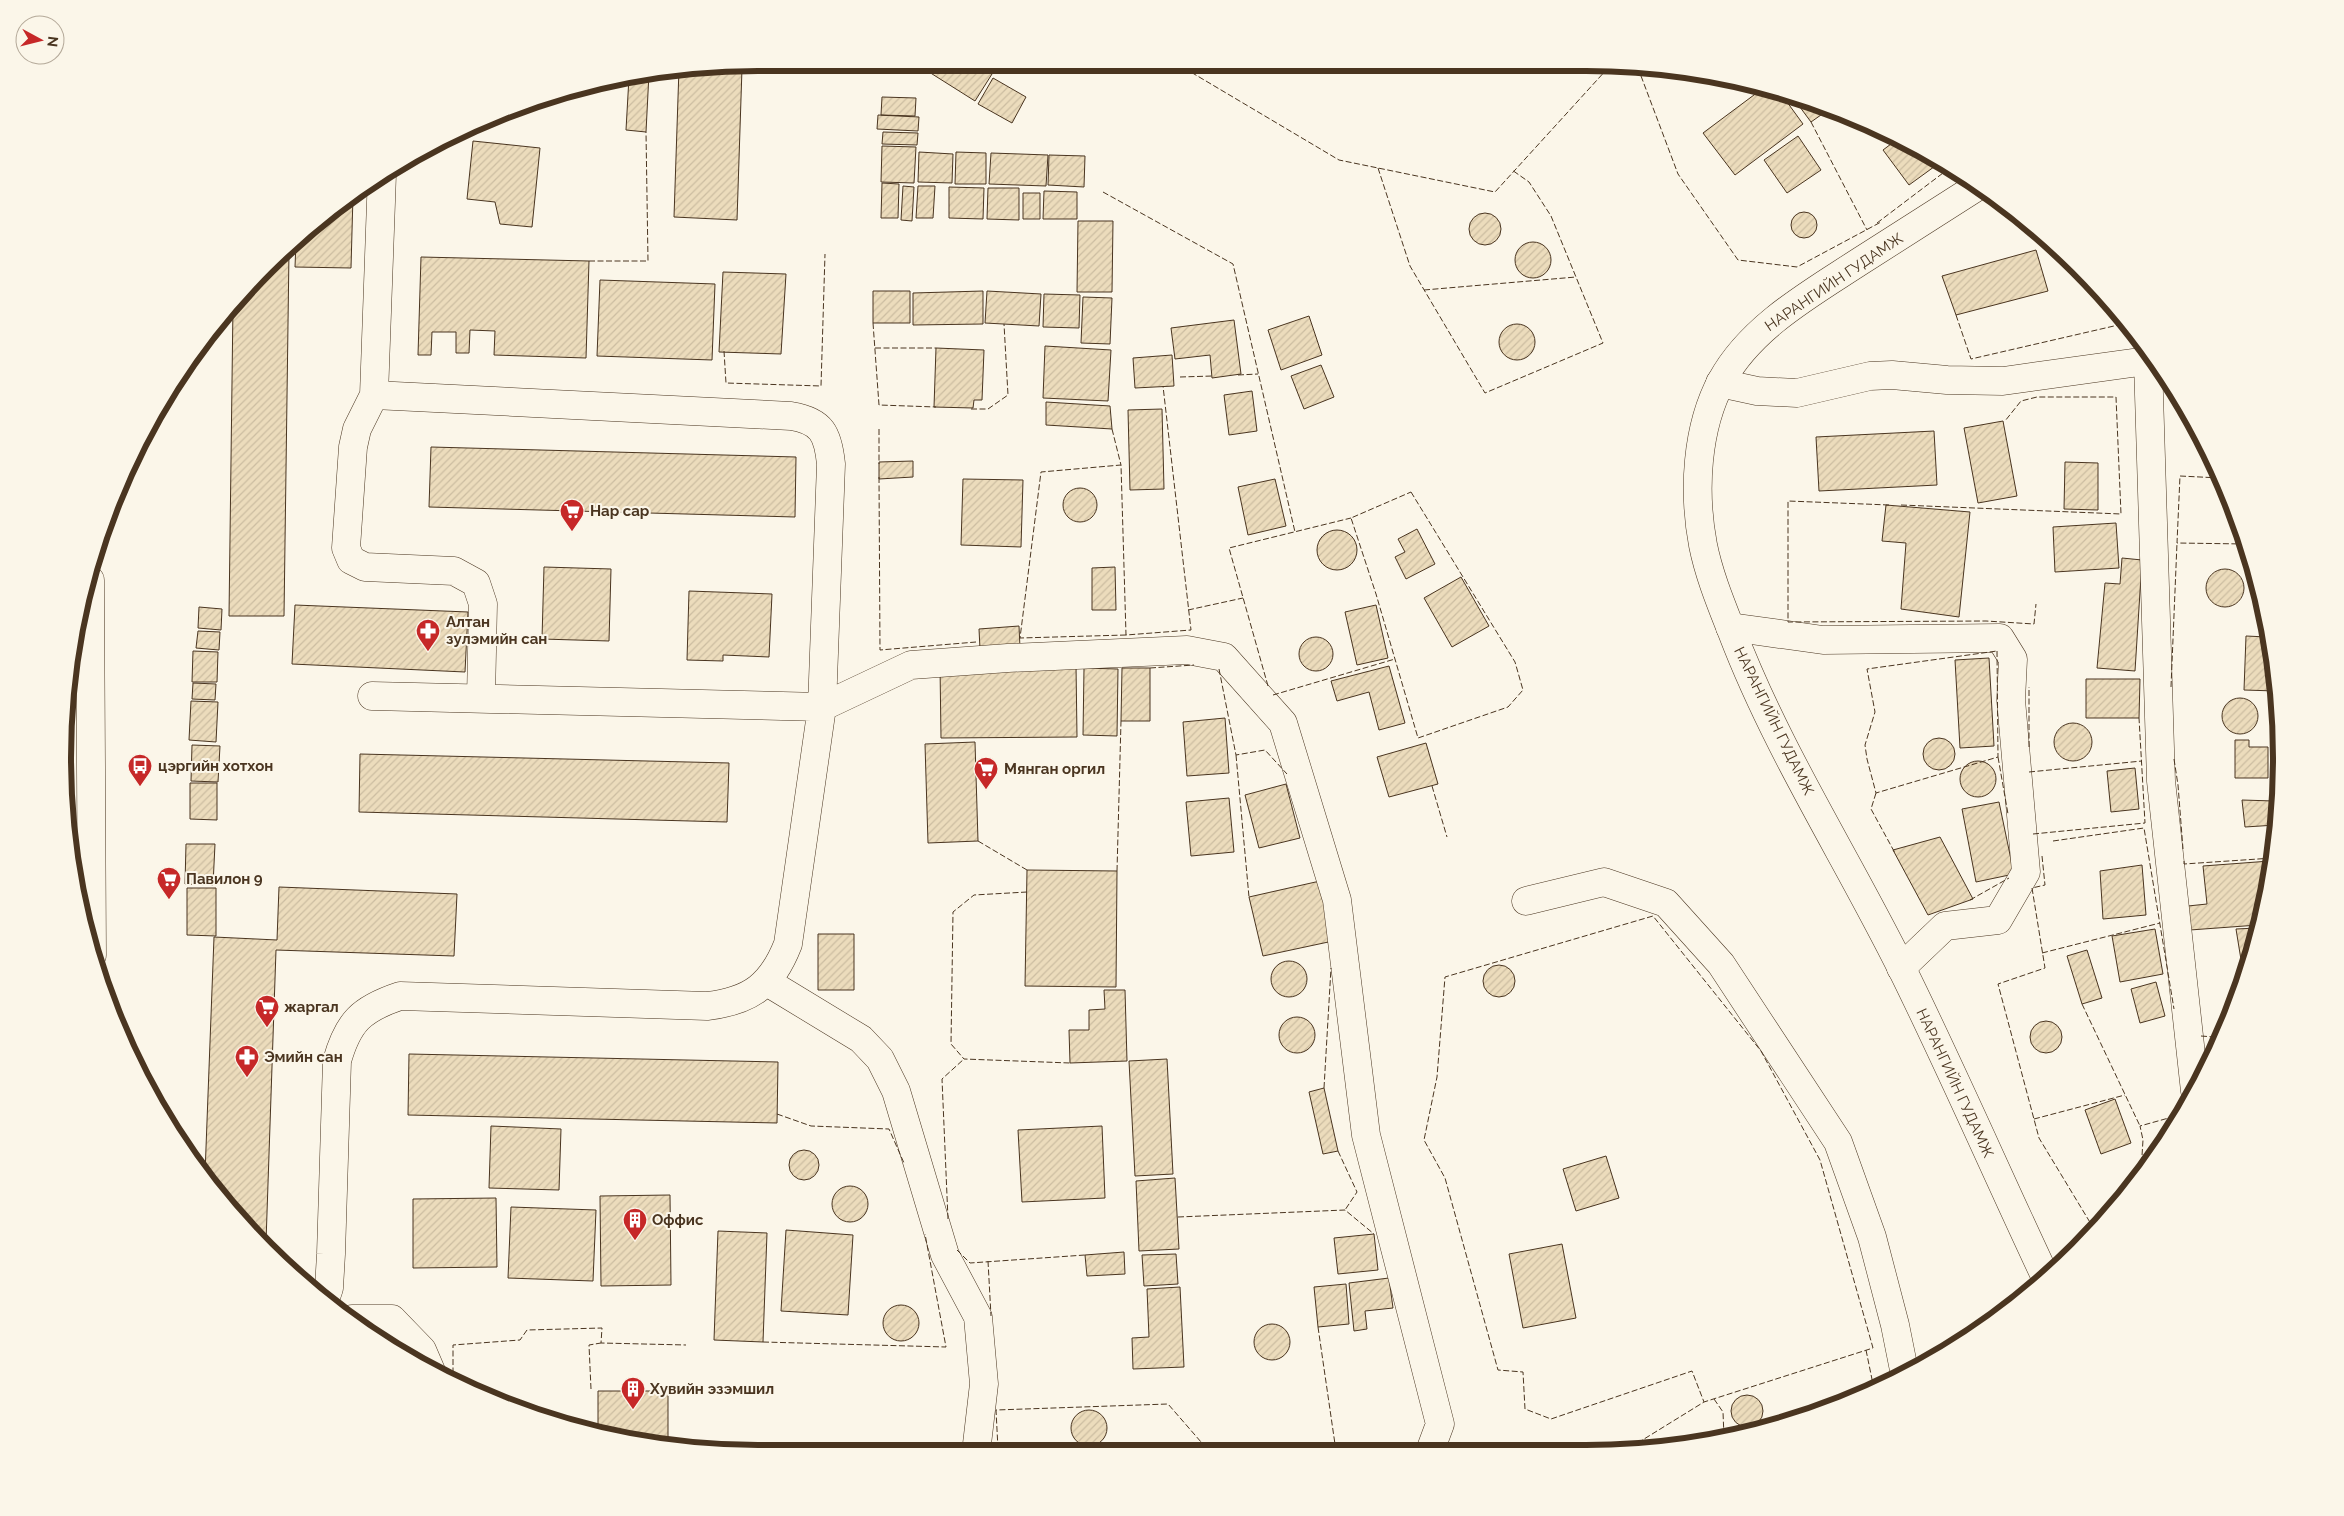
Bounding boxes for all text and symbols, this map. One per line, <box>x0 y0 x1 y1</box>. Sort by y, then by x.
north arrow <box>15 15 65 65</box>
text: N <box>44 35 61 48</box>
street label: НАРАНГИЙН ГУДАМЖ <box>1762 229 1907 335</box>
supermarket icon: Нар сар <box>559 498 585 532</box>
place label: Нар сар <box>590 502 650 520</box>
place label: Алтан зулэмийн сан <box>446 613 547 648</box>
pharmacy icon: Алтан зулэмийн сан <box>415 618 441 652</box>
street label: НАРАНГИЙН ГУДАМЖ <box>1730 644 1818 798</box>
bus stop icon: цэргийн хотхон <box>127 753 153 787</box>
supermarket icon: Мянган оргил <box>973 756 999 790</box>
place label: цэргийн хотхон <box>158 757 273 775</box>
place label: Мянган оргил <box>1004 760 1105 778</box>
supermarket icon: Павилон 9 <box>156 866 182 900</box>
place label: Павилон 9 <box>186 870 263 888</box>
supermarket icon: жаргал <box>254 994 280 1028</box>
place label: жаргал <box>284 998 339 1016</box>
street label: НАРАНГИЙН ГУДАМЖ <box>1912 1005 1998 1161</box>
pharmacy icon: Эмийн сан <box>234 1044 260 1078</box>
place label: Эмийн сан <box>264 1048 343 1066</box>
building icon: Оффис <box>622 1207 648 1241</box>
place label: Оффис <box>652 1211 704 1229</box>
building icon: Хувийн эзэмшил <box>620 1376 646 1410</box>
place label: Хувийн эзэмшил <box>649 1380 774 1398</box>

